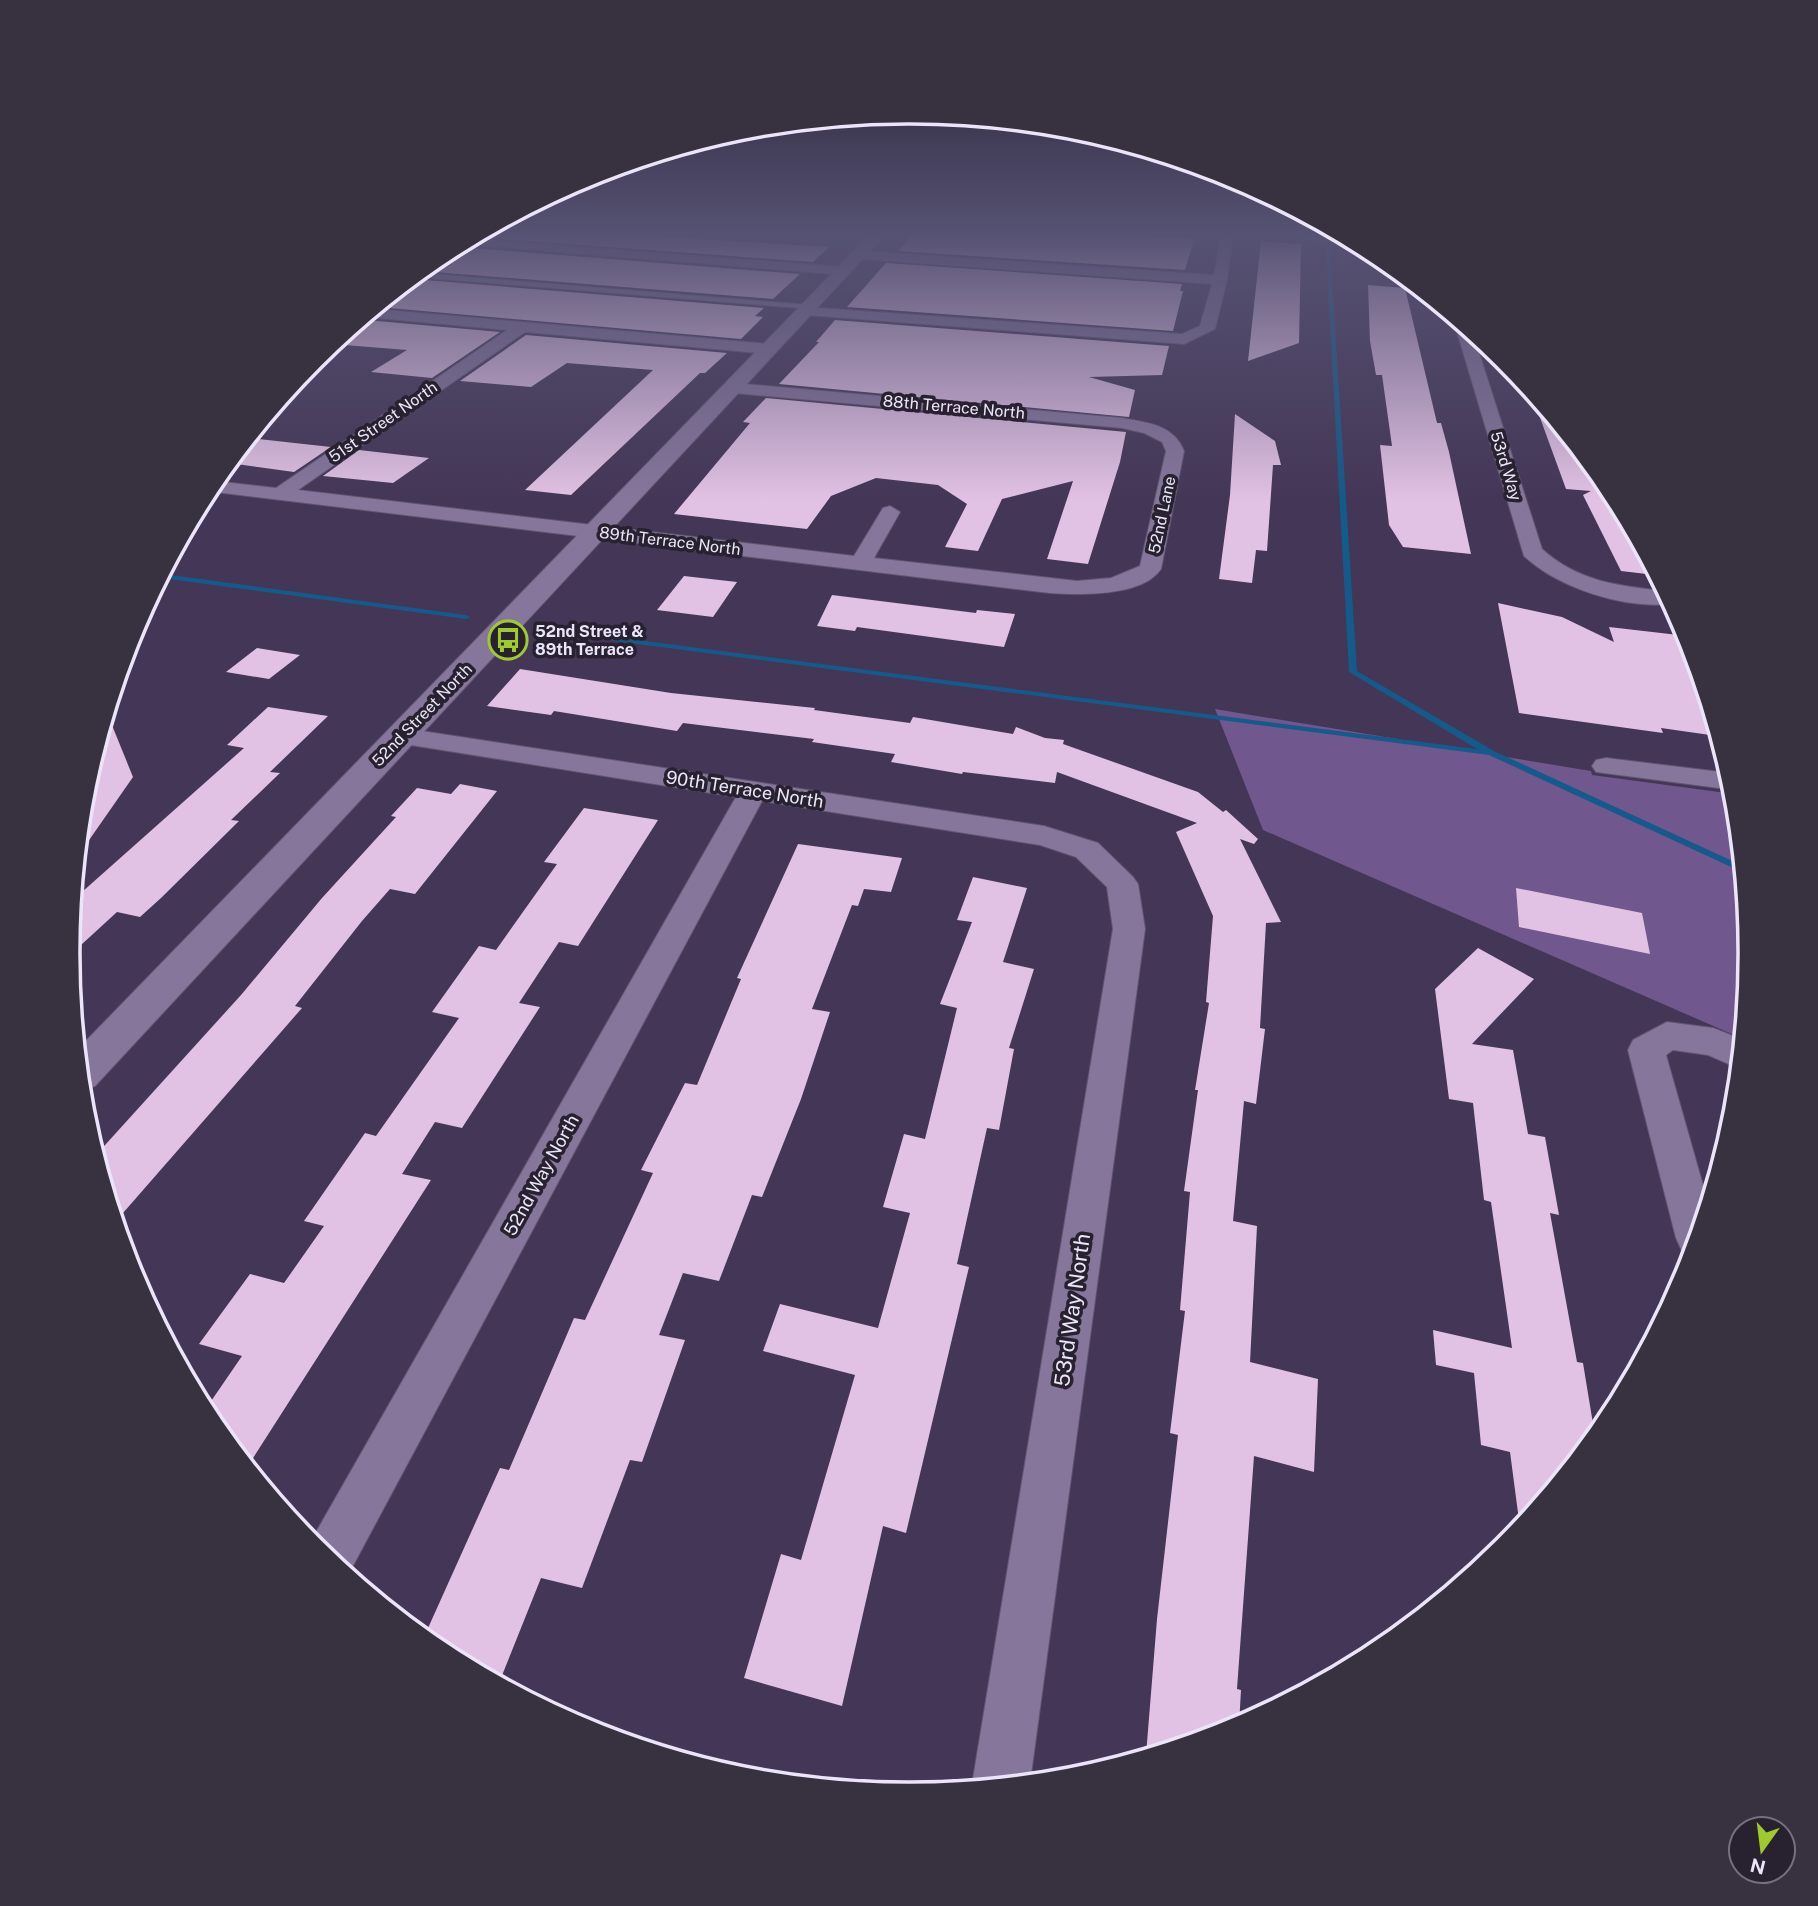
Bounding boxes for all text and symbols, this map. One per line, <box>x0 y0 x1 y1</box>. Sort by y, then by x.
street label: 51st Street North <box>325 378 441 466</box>
street label: 88th Terrace North <box>882 391 1026 423</box>
street label: 53rd Way <box>1487 429 1526 503</box>
street label: 52nd Lane <box>1145 475 1179 555</box>
street label: 89th Terrace North <box>598 523 742 559</box>
bus stop icon: 52nd Street & 89th Terrace <box>487 619 529 661</box>
place label: 52nd Street & 89th Terrace <box>535 622 644 659</box>
street label: 52nd Street North <box>368 660 476 770</box>
street label: 90th Terrace North <box>665 766 825 812</box>
street label: 52nd Way North <box>499 1111 583 1239</box>
street label: 53rd Way North <box>1049 1232 1095 1388</box>
north arrow <box>1727 1815 1797 1885</box>
text: N <box>1748 1854 1768 1879</box>

